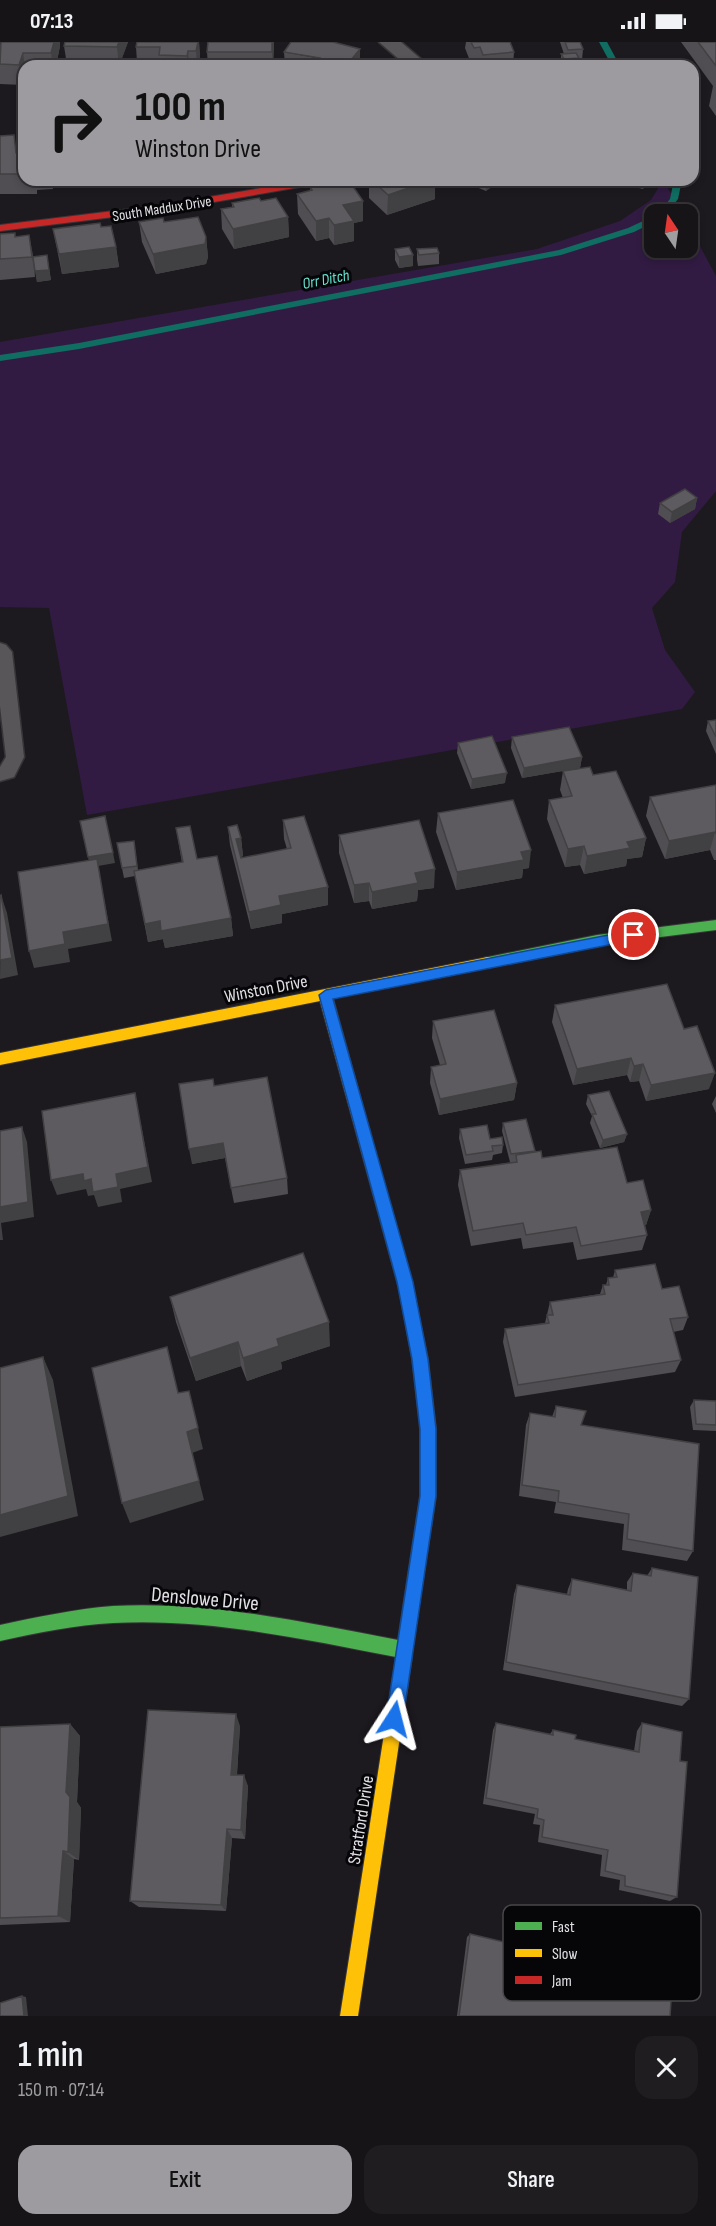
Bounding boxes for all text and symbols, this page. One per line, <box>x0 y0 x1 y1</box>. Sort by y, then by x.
text: 07:13 <box>30 8 73 35</box>
text: 100 m <box>135 82 226 133</box>
icon: right <box>36 84 114 162</box>
text: Winston Drive <box>135 133 261 165</box>
street label: South Maddux Drive <box>111 192 213 226</box>
north arrow <box>644 204 698 258</box>
map controls <box>644 204 698 258</box>
water label: Orr Ditch <box>301 266 351 294</box>
pin <box>608 909 659 960</box>
icon: arrive <box>617 918 650 951</box>
street label: Winston Drive <box>223 971 309 1007</box>
street label: Denslowe Drive <box>150 1582 260 1616</box>
position arrow <box>362 1687 426 1751</box>
street label: Stratford Drive <box>344 1774 378 1866</box>
legend <box>503 1905 701 2001</box>
text: Fast <box>552 1918 575 1937</box>
text: Slow <box>552 1945 577 1964</box>
text: Jam <box>551 1972 572 1991</box>
text: 1 min <box>18 2034 83 2077</box>
button: close <box>635 2036 698 2099</box>
text: 150 m · 07:14 <box>18 2078 104 2102</box>
button: Exit <box>18 2145 352 2214</box>
button: Share <box>364 2145 698 2214</box>

